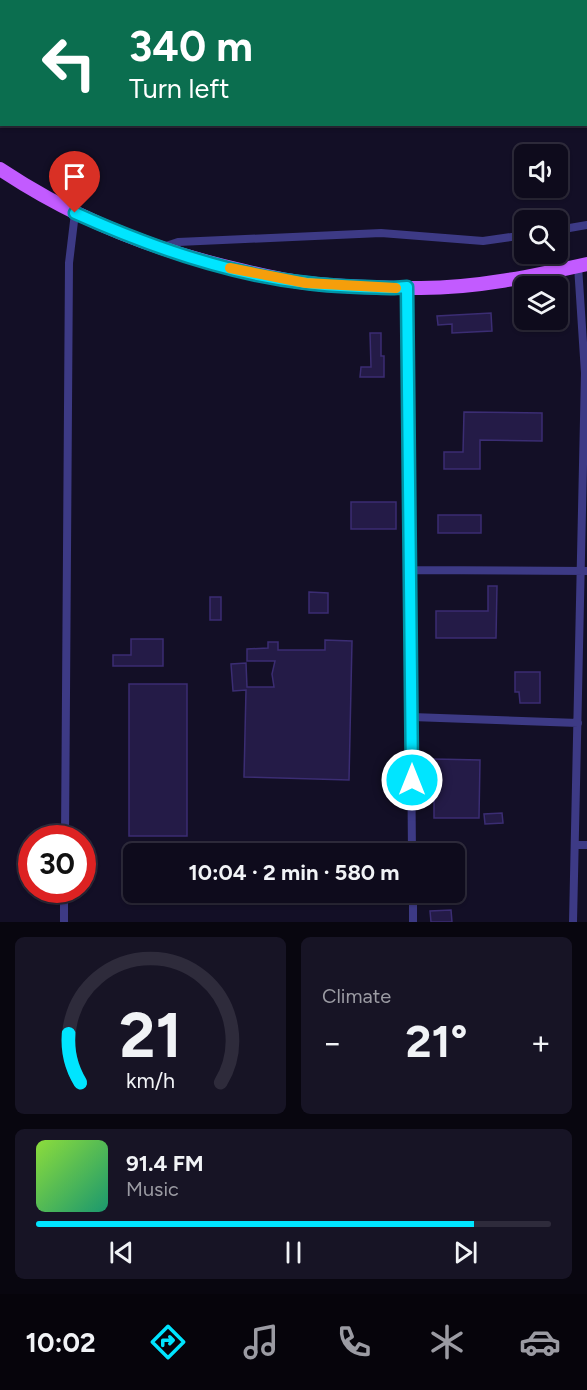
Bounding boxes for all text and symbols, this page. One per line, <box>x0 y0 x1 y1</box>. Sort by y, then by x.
text: 340 m <box>129 21 253 72</box>
icon: left <box>30 24 108 102</box>
text: Turn left <box>129 72 229 105</box>
map controls <box>514 144 568 330</box>
button: sound <box>514 144 568 198</box>
pin <box>49 151 100 213</box>
icon: arrive <box>58 160 91 193</box>
button: search <box>514 210 568 264</box>
button: layers <box>514 276 568 330</box>
position arrow <box>380 748 444 812</box>
speed limit sign: 30 <box>18 825 96 903</box>
text: 10:04 · 2 min · 580 m <box>188 859 400 886</box>
text: Climate <box>322 984 391 1008</box>
text: 21 <box>119 998 182 1073</box>
text: 21° <box>405 1014 468 1068</box>
text: − <box>322 1023 343 1062</box>
text: + <box>530 1023 551 1062</box>
text: km/h <box>126 1068 175 1093</box>
text: 91.4 FM <box>126 1150 204 1177</box>
text: Music <box>126 1177 179 1201</box>
icon: previous <box>105 1236 138 1269</box>
icon: pause <box>277 1236 310 1269</box>
icon: next <box>449 1236 482 1269</box>
icon: directions <box>147 1321 189 1363</box>
icon: music <box>240 1321 282 1363</box>
icon: phone <box>333 1321 375 1363</box>
icon: climate <box>426 1321 468 1363</box>
icon: car <box>519 1321 561 1363</box>
text: 10:02 <box>26 1326 96 1359</box>

